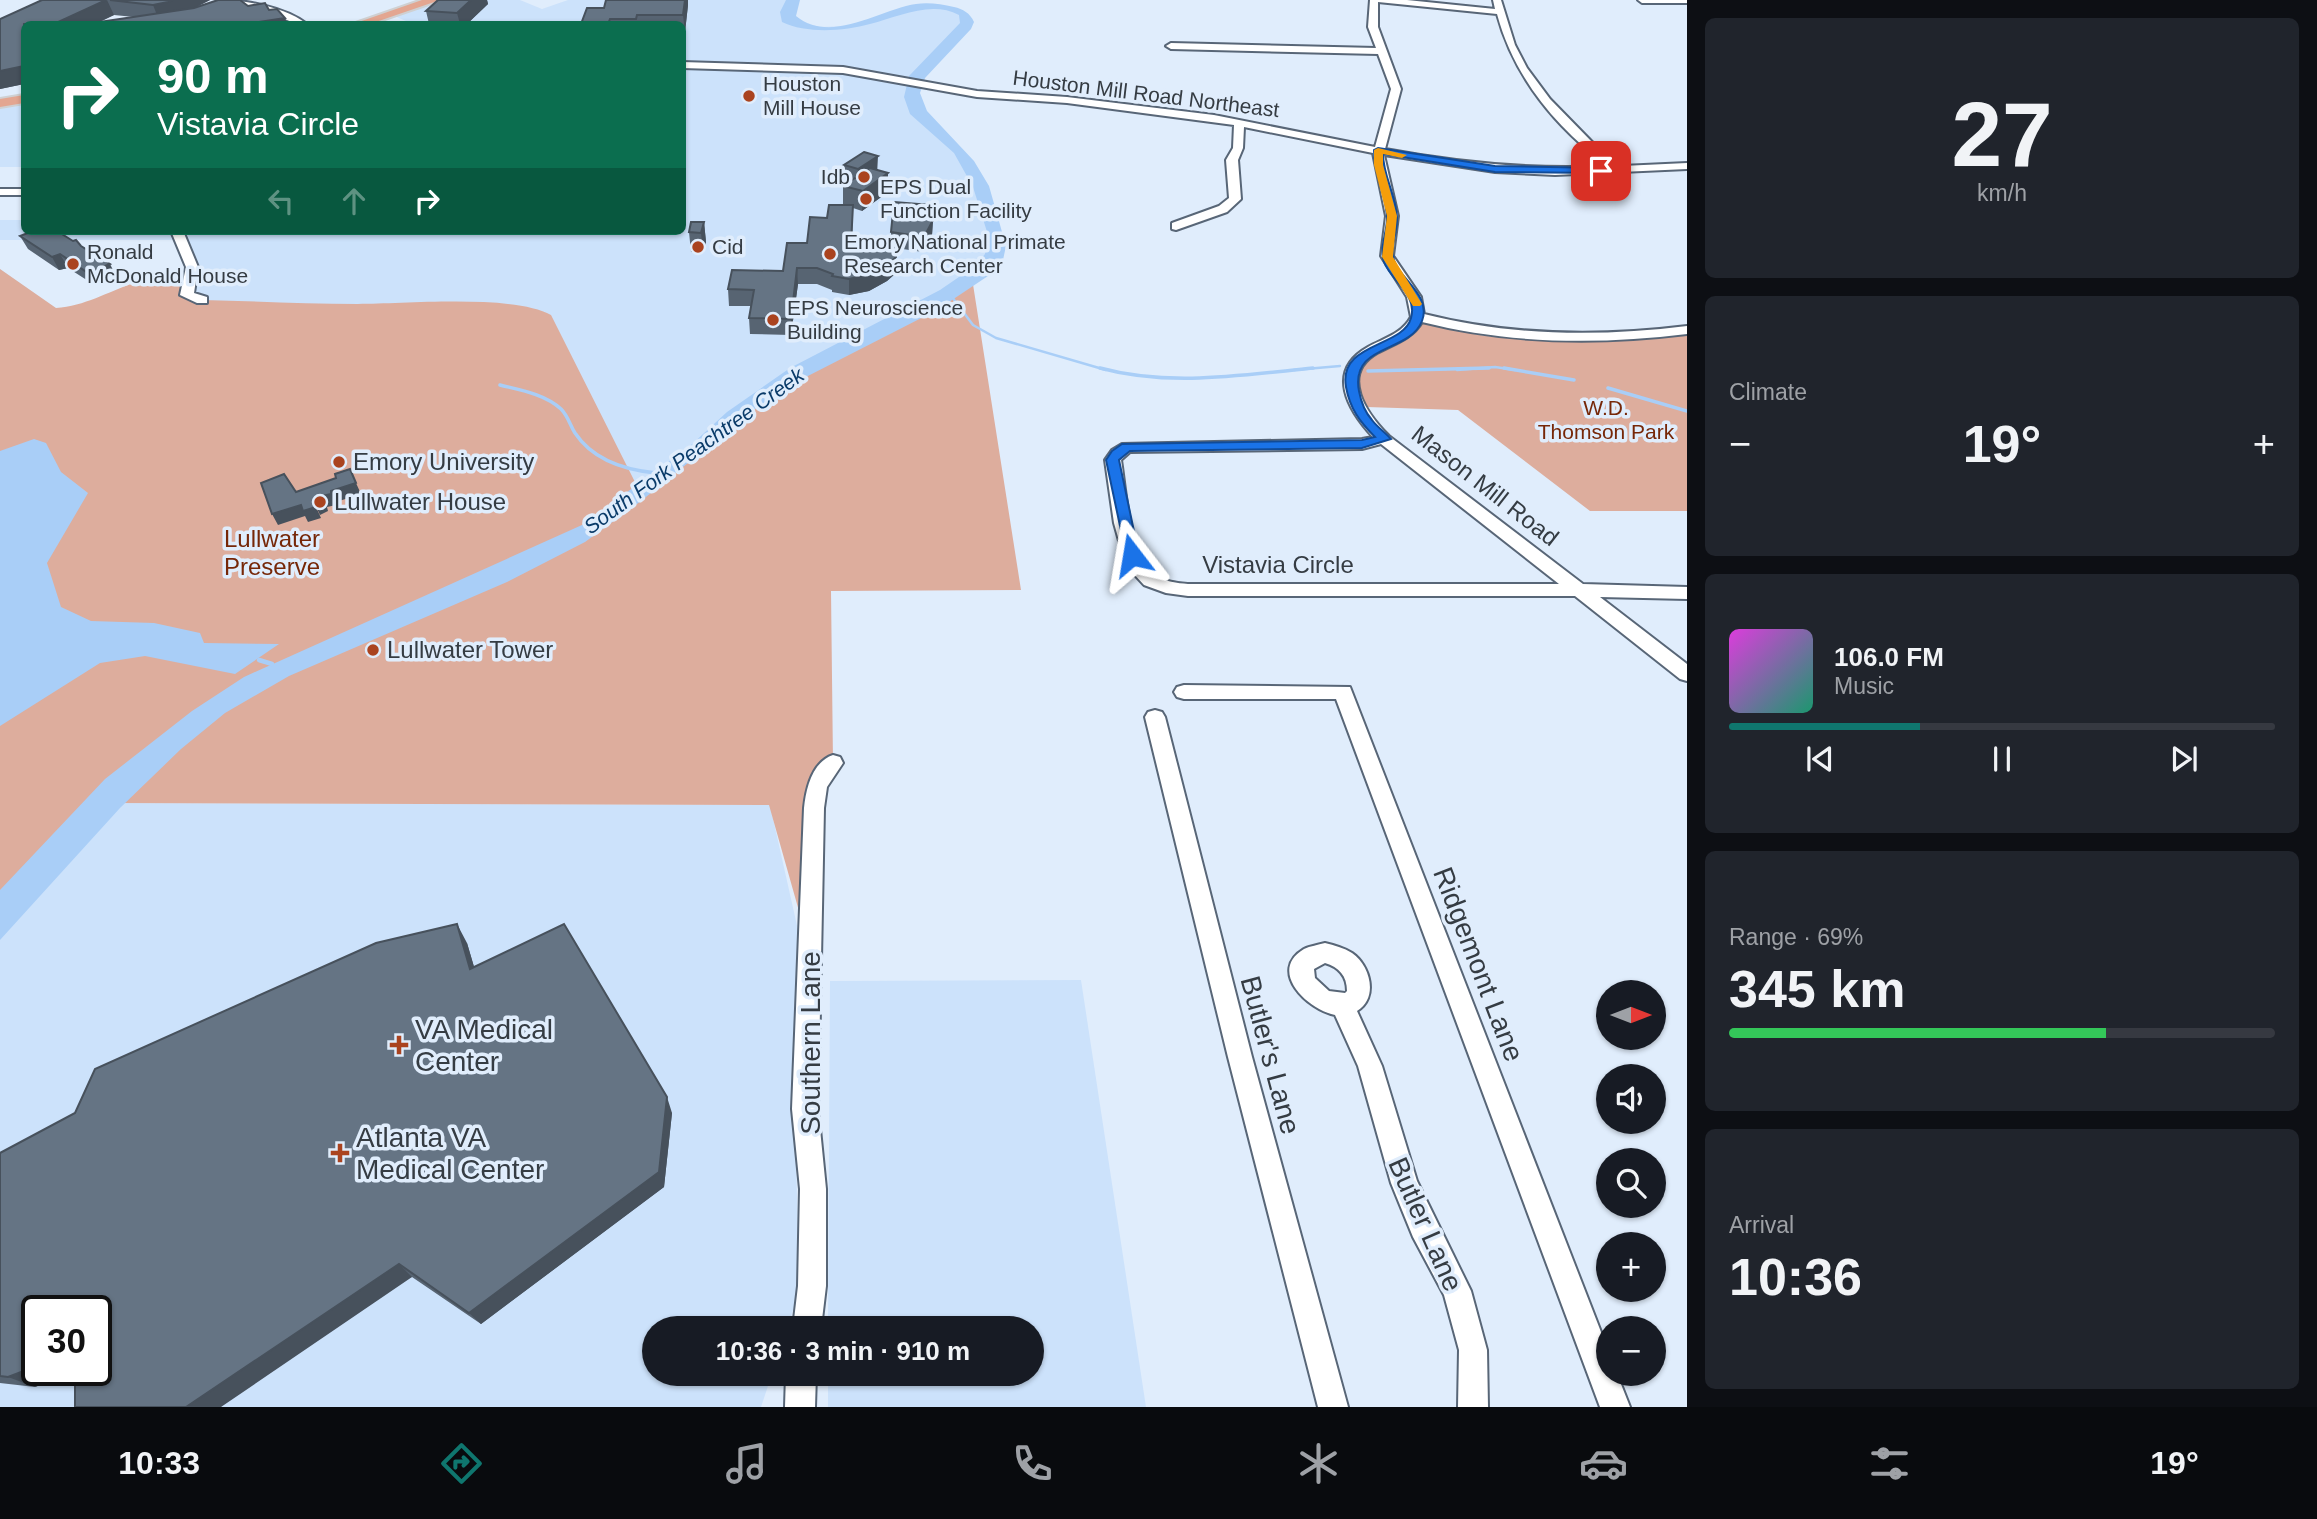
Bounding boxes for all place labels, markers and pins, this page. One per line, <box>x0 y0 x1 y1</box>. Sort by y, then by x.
place label: Houston Mill House <box>763 72 861 119</box>
marker: Houston Mill House <box>741 88 757 104</box>
pin <box>1571 141 1631 201</box>
place label: Idb <box>821 165 850 188</box>
marker: Idb <box>856 169 872 185</box>
place label: EPS Dual Function Facility <box>880 175 1032 222</box>
marker: EPS Dual Function Facility <box>858 191 874 207</box>
place label: Emory National Primate Research Center <box>844 230 1066 277</box>
place label: Cid <box>712 235 744 258</box>
marker: Cid <box>690 239 706 255</box>
place label: Ronald McDonald House <box>87 240 248 287</box>
marker: Emory National Primate Research Center <box>822 246 838 262</box>
marker: Ronald McDonald House <box>65 256 81 272</box>
place label: EPS Neuroscience Building <box>787 296 963 343</box>
marker: EPS Neuroscience Building <box>765 312 781 328</box>
place label: Emory University <box>353 448 534 475</box>
marker: Emory University <box>331 454 347 470</box>
place label: Lullwater House <box>334 488 506 515</box>
marker: Lullwater House <box>312 494 328 510</box>
place label: Lullwater Tower <box>387 636 553 663</box>
marker: Lullwater Tower <box>365 642 381 658</box>
place label: VA Medical Center <box>415 1014 553 1077</box>
marker: VA Medical Center <box>389 1035 409 1055</box>
place label: Atlanta VA Medical Center <box>356 1122 544 1185</box>
marker: Atlanta VA Medical Center <box>330 1143 350 1163</box>

